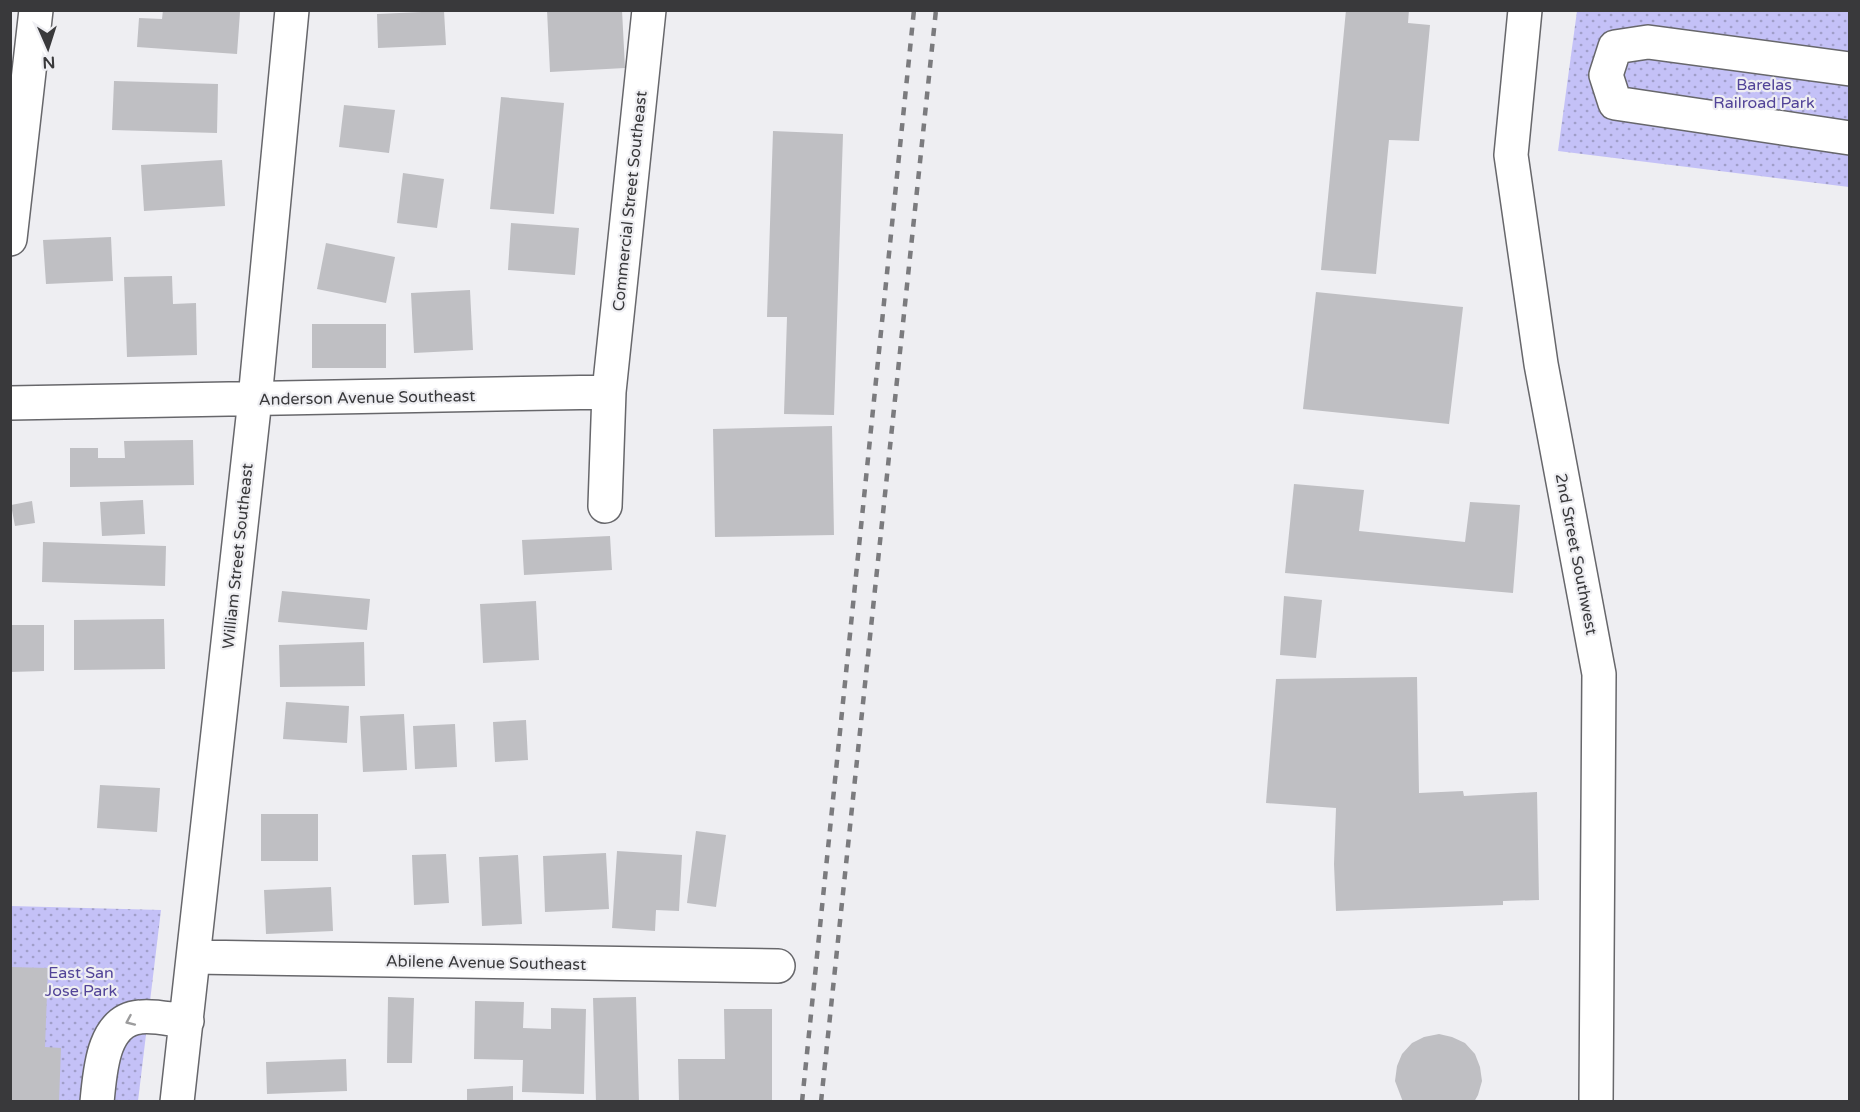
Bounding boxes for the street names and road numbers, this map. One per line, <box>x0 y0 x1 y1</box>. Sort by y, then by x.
street label: Commercial Street Southeast <box>608 90 652 312</box>
street label: Anderson Avenue Southeast <box>259 386 475 410</box>
street label: William Street Southeast <box>218 462 258 650</box>
street label: 2nd Street Southwest <box>1551 472 1602 637</box>
street label: Abilene Avenue Southeast <box>386 951 586 975</box>

